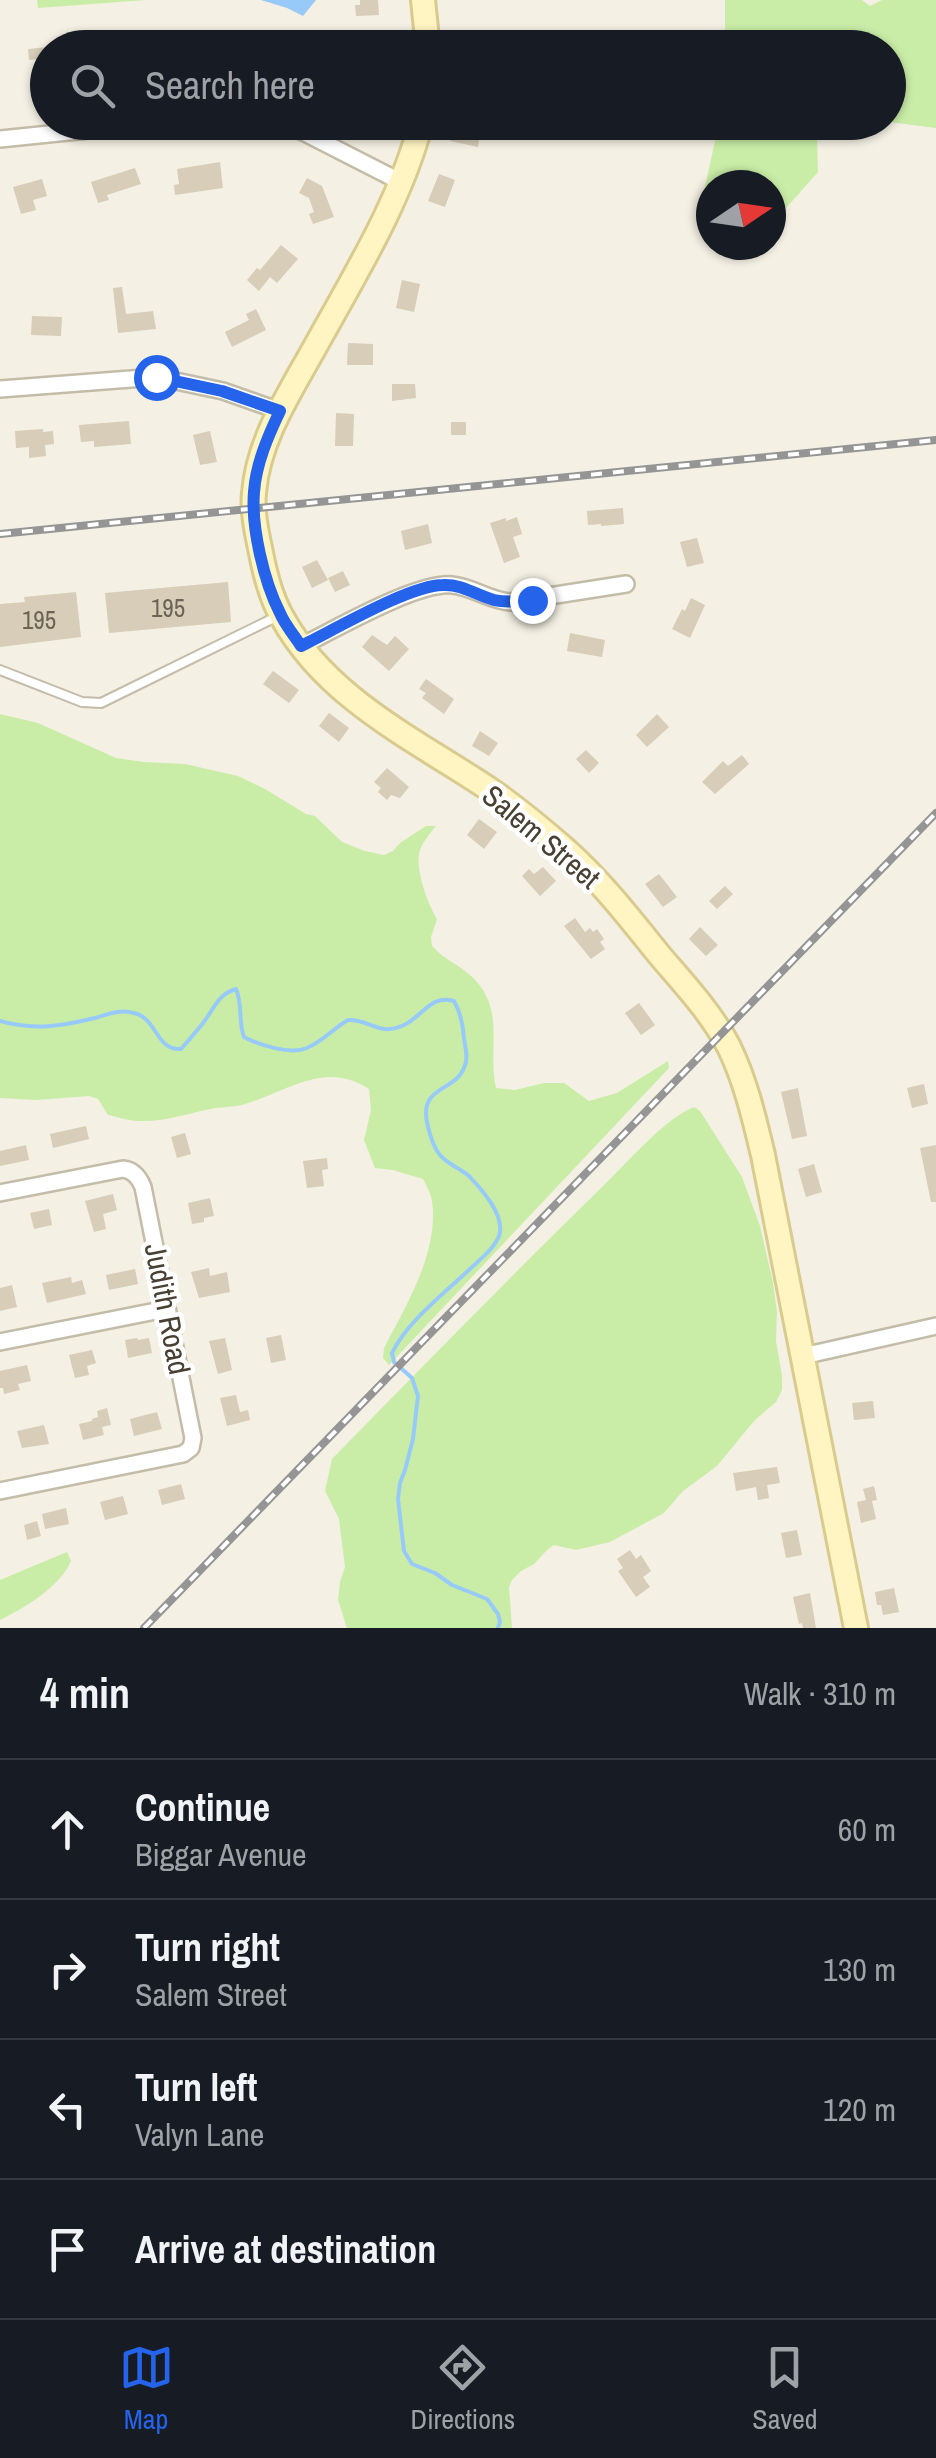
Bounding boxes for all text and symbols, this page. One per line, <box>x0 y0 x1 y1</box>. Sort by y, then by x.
search box <box>30 30 906 140</box>
icon: search <box>65 58 120 113</box>
text: Search here <box>145 60 315 111</box>
north arrow <box>696 170 786 260</box>
route start <box>134 355 180 401</box>
route end <box>510 578 556 624</box>
house number: 195 <box>151 591 185 625</box>
house number: 195 <box>22 603 56 637</box>
street label: Salem Street <box>474 775 609 897</box>
street label: Judith Road <box>136 1240 200 1378</box>
text: 4 min <box>40 1665 130 1721</box>
text: Walk · 310 m <box>744 1672 896 1715</box>
text: Continue <box>135 1782 270 1833</box>
icon: ahead <box>40 1802 95 1857</box>
text: 60 m <box>838 1808 896 1851</box>
text: Biggar Avenue <box>135 1833 307 1876</box>
text: Turn right <box>135 1922 280 1973</box>
icon: right <box>40 1942 95 1997</box>
text: 130 m <box>823 1948 896 1991</box>
text: Salem Street <box>135 1973 287 2016</box>
text: Turn left <box>135 2062 257 2113</box>
icon: left <box>40 2082 95 2137</box>
text: 120 m <box>823 2088 896 2131</box>
text: Valyn Lane <box>135 2113 264 2156</box>
icon: arrive <box>40 2222 95 2277</box>
text: Arrive at destination <box>135 2224 436 2275</box>
tab: Map <box>119 2340 174 2438</box>
tab: Directions <box>411 2340 515 2438</box>
tab: Saved <box>752 2340 817 2438</box>

